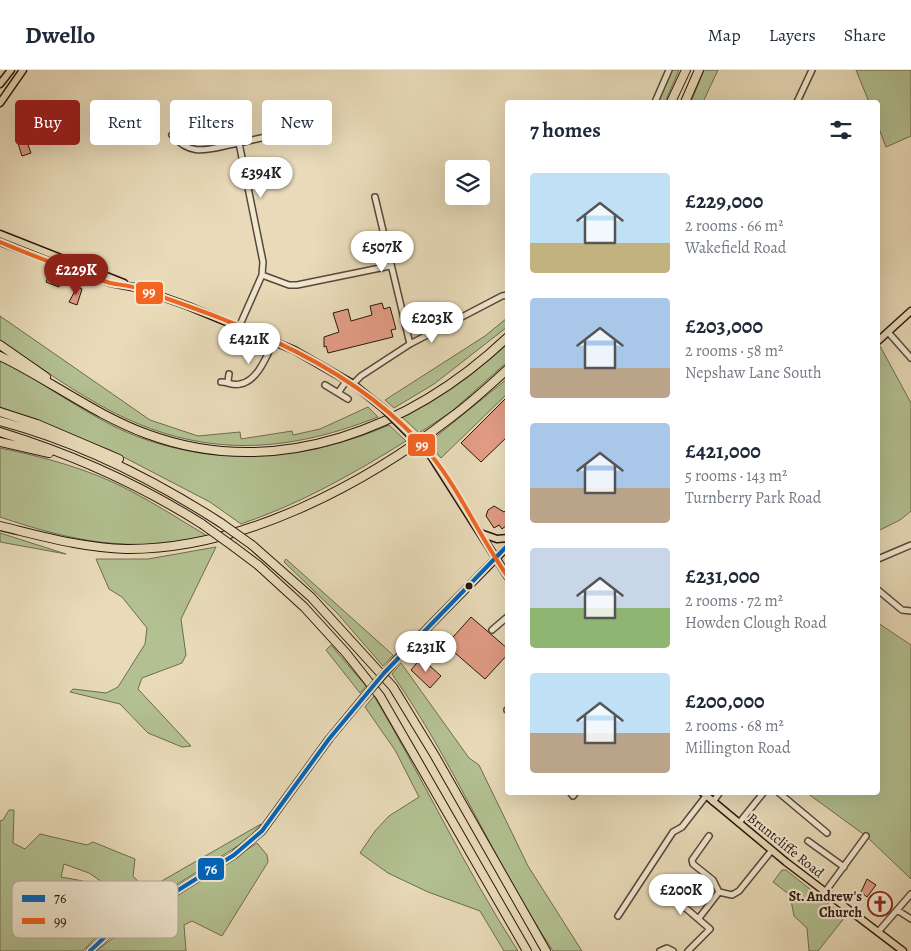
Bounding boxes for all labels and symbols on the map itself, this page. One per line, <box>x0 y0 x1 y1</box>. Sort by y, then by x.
pin: £394K <box>226 156 296 199</box>
pin: £507K <box>347 230 417 273</box>
pin: £229K <box>41 254 111 296</box>
line badge: 99 <box>135 281 164 305</box>
text: 99 <box>143 283 156 302</box>
pin: £203K <box>397 302 467 344</box>
pin: £421K <box>214 322 284 365</box>
line badge: 99 <box>407 433 436 457</box>
text: 99 <box>416 436 429 455</box>
unlabelled marker <box>464 581 474 591</box>
pin: £231K <box>391 630 461 673</box>
street label: Bruntcliffe Road <box>743 809 828 882</box>
line badge: 76 <box>197 857 225 881</box>
text: 76 <box>205 860 218 879</box>
pin: £200K <box>646 874 716 916</box>
legend <box>12 881 178 938</box>
place label: St. Andrew's Church <box>789 887 862 922</box>
text: 76 <box>54 889 66 908</box>
church icon: St. Andrew's Church <box>867 891 893 917</box>
text: 99 <box>54 912 67 931</box>

